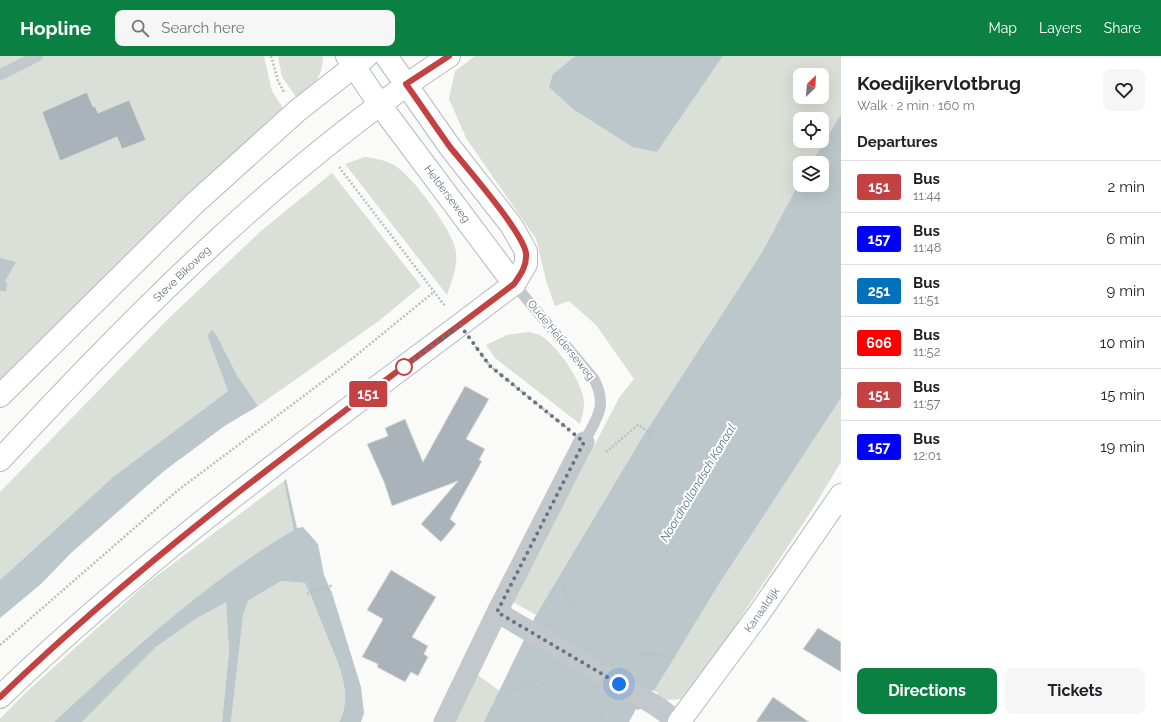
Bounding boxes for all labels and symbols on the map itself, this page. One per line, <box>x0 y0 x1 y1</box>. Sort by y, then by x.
north arrow <box>793 68 829 104</box>
street label: Helderseweg <box>421 163 473 225</box>
street label: Steve Bikoweg <box>151 243 213 305</box>
street label: Oude Helderseweg <box>525 297 597 383</box>
unlabelled marker <box>395 358 413 376</box>
line badge: 151 <box>345 381 391 407</box>
water label: Noordhollandsch Kanaal <box>657 422 739 544</box>
street label: Kanaaldijk <box>742 585 782 635</box>
your location <box>609 674 629 694</box>

